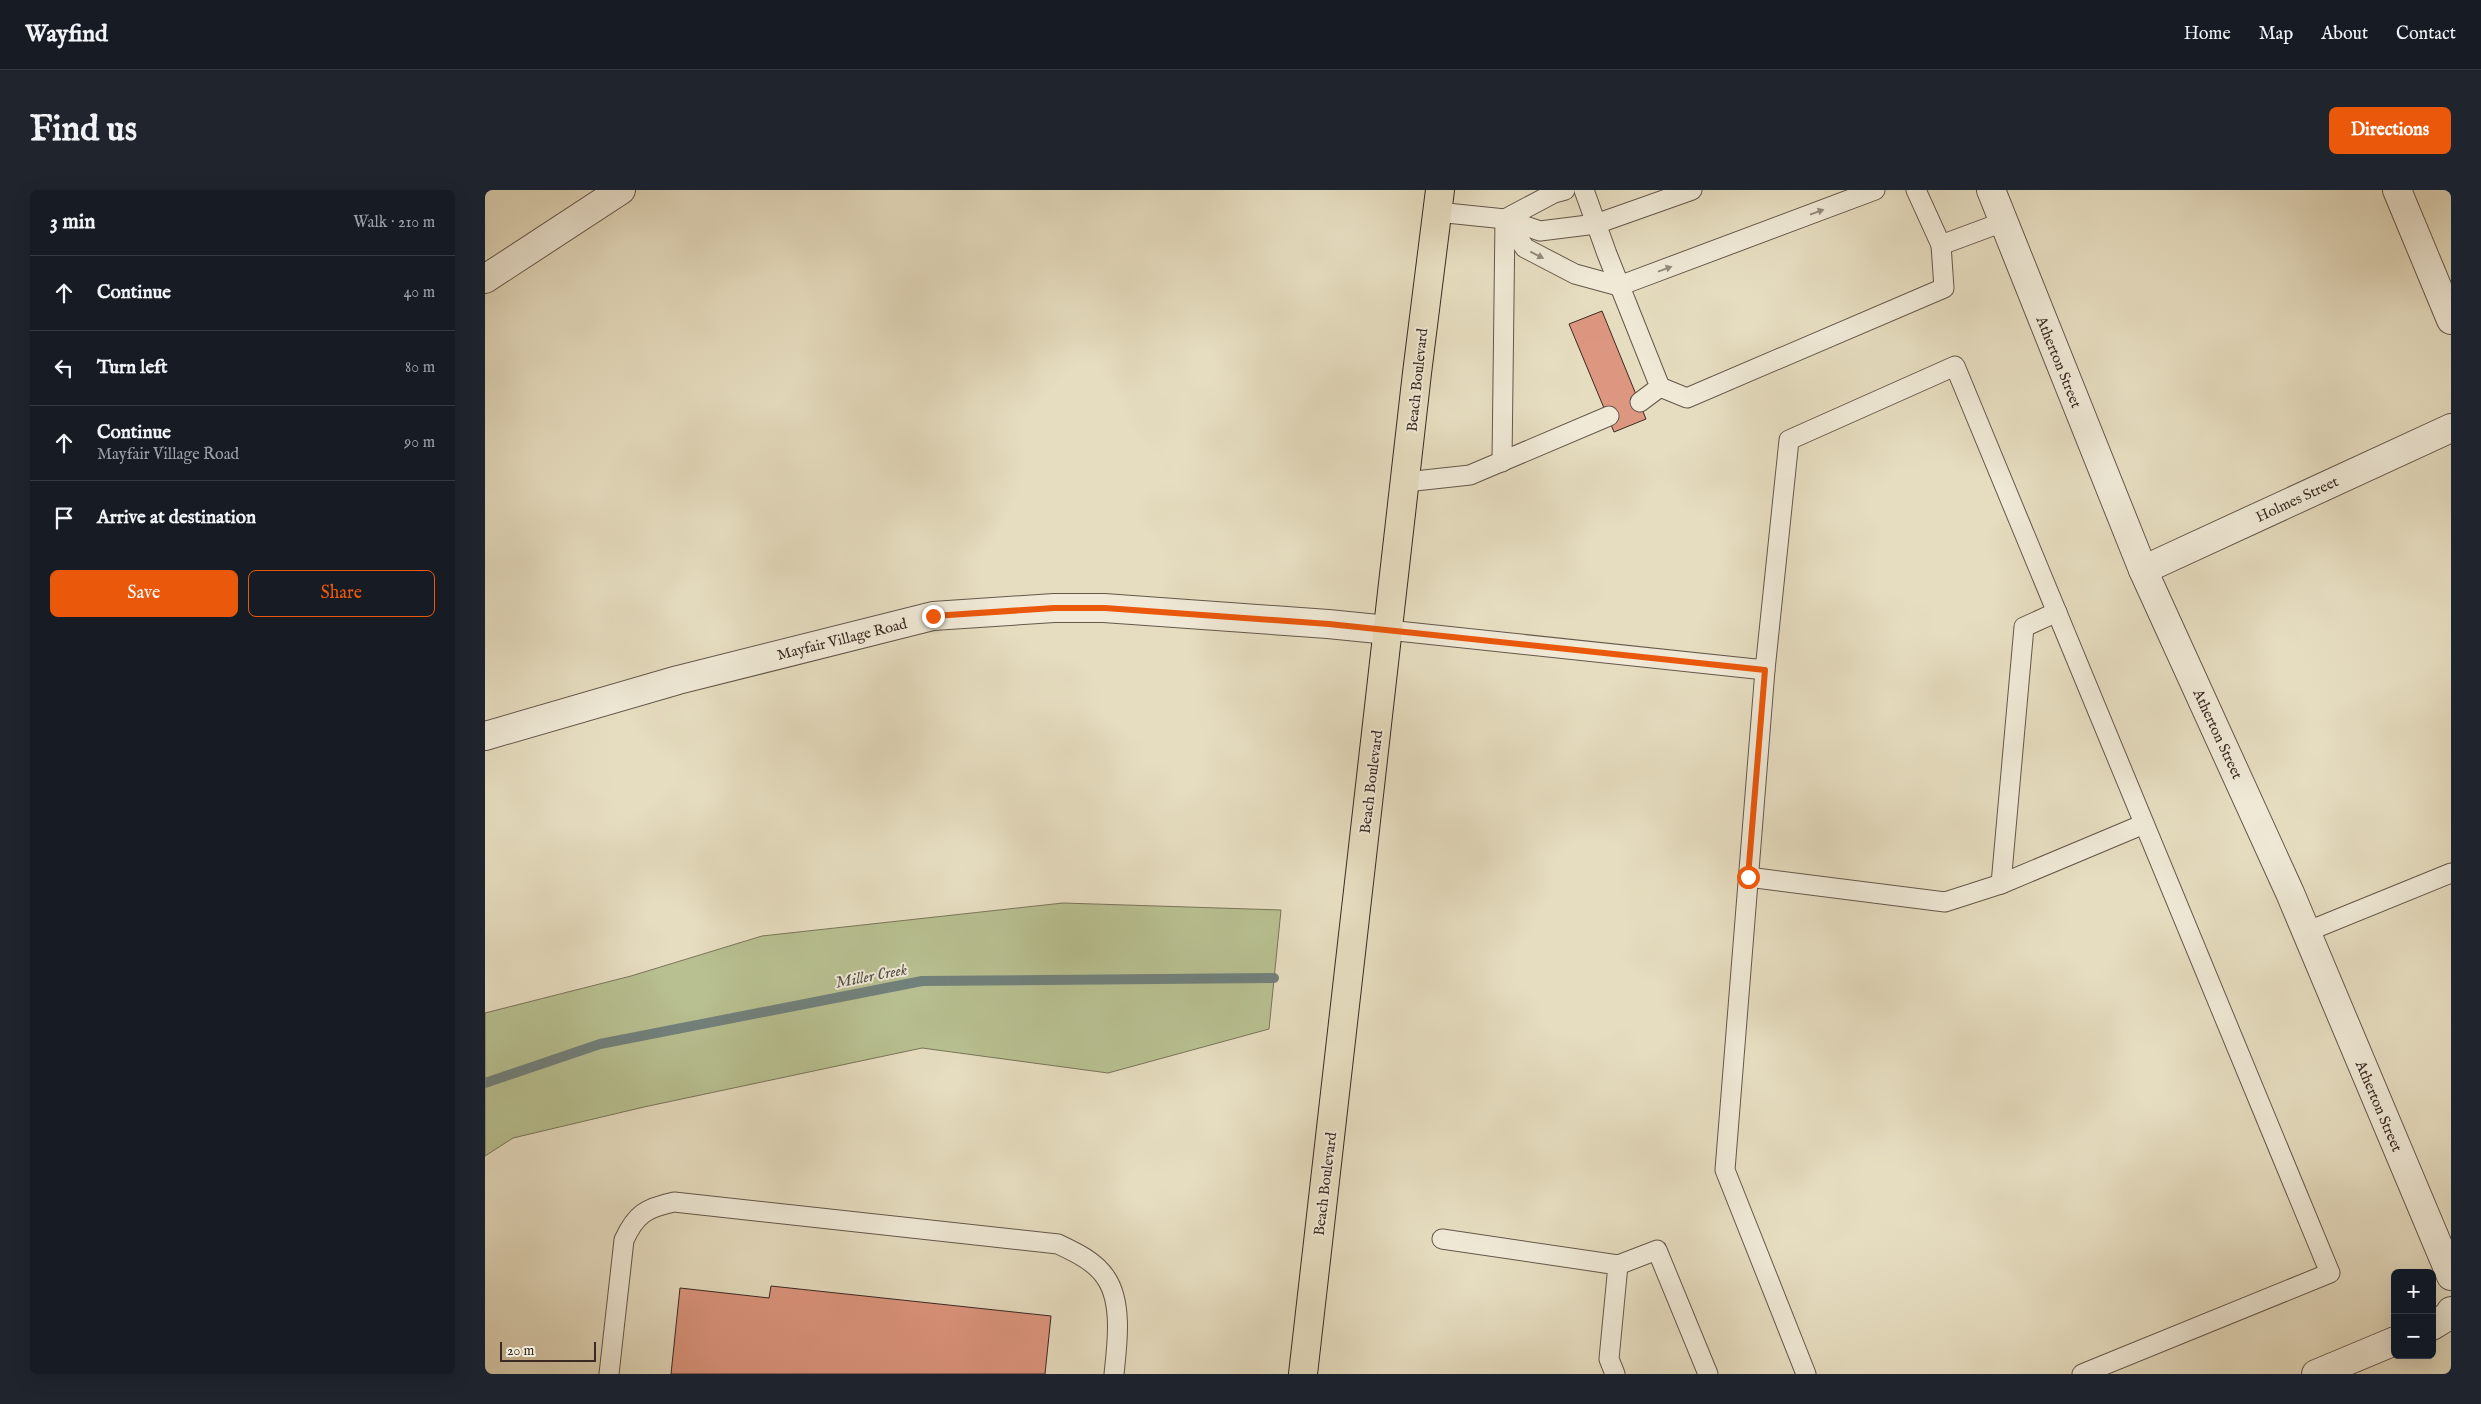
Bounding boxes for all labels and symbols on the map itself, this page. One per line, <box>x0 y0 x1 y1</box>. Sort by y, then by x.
one-way arrow <box>1810 208 1825 216</box>
one-way arrow <box>1530 251 1544 259</box>
one-way arrow <box>1658 264 1672 272</box>
street label: Atherton Street <box>2031 313 2086 411</box>
street label: Beach Boulevard <box>1403 326 1432 433</box>
street label: Holmes Street <box>2253 472 2342 527</box>
route end <box>922 605 945 628</box>
street label: Mayfair Village Road <box>775 614 910 665</box>
street label: Atherton Street <box>2188 685 2247 782</box>
street label: Beach Boulevard <box>1356 728 1387 835</box>
route start <box>1737 866 1760 889</box>
water label: Miller Creek <box>834 960 909 994</box>
street label: Atherton Street <box>2350 1057 2406 1155</box>
street label: Beach Boulevard <box>1310 1130 1341 1237</box>
scale bar <box>500 1339 596 1362</box>

